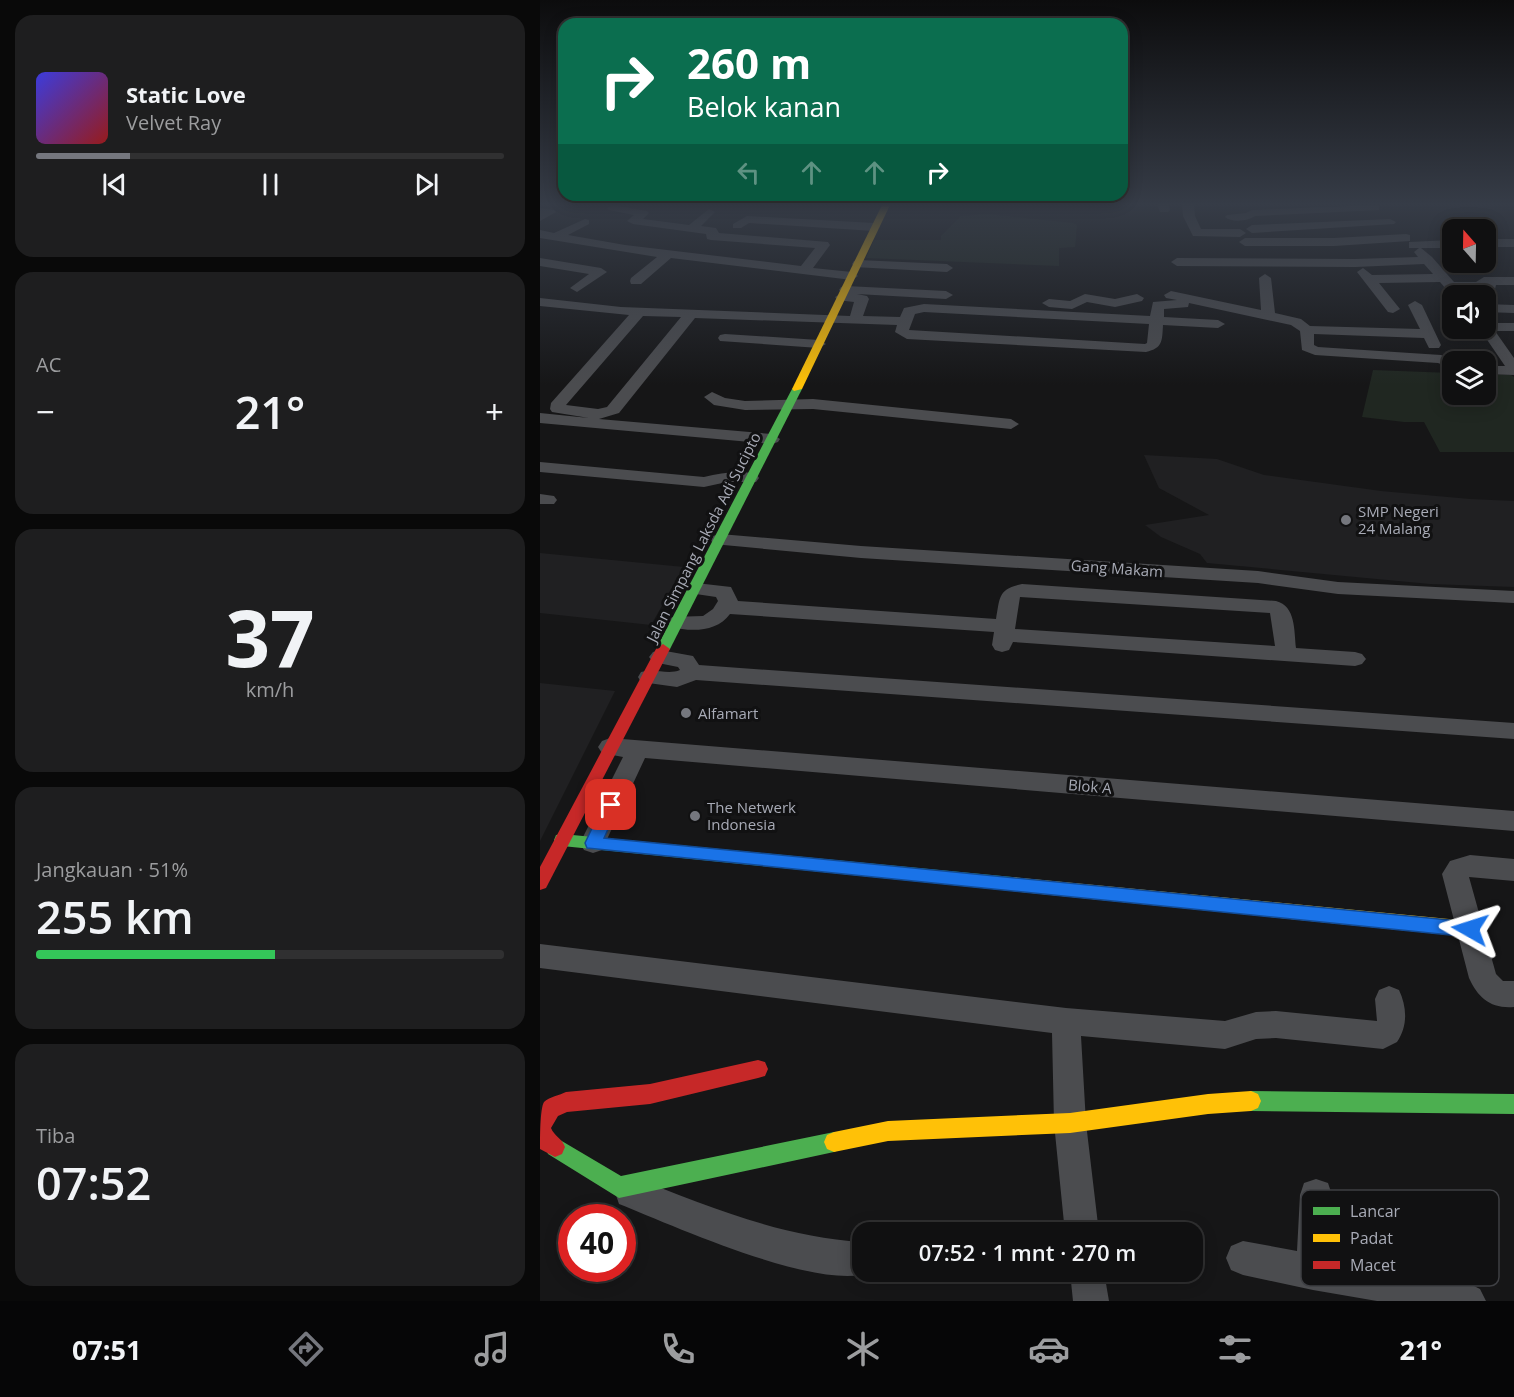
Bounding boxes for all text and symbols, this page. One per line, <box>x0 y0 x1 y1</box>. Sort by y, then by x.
text: 260 m <box>687 34 811 91</box>
icon: right <box>588 42 666 120</box>
text: Static Love <box>126 79 246 109</box>
text: Belok kanan <box>687 88 841 125</box>
text: Velvet Ray <box>126 109 221 136</box>
icon: left <box>732 156 765 189</box>
icon: ahead <box>795 156 828 189</box>
icon: ahead <box>858 156 891 189</box>
icon: right <box>921 156 954 189</box>
icon: previous <box>98 168 131 201</box>
icon: pause <box>254 168 287 201</box>
icon: next <box>410 168 443 201</box>
north arrow <box>1442 219 1496 273</box>
map controls <box>1442 219 1496 405</box>
button: sound <box>1442 285 1496 339</box>
text: AC <box>36 351 61 378</box>
button: layers <box>1442 351 1496 405</box>
text: 21° <box>235 381 305 442</box>
text: − <box>36 389 55 434</box>
text: + <box>485 389 504 434</box>
street label: Jalan Simpang Laksda Adi Sucipto <box>640 429 765 647</box>
place label: SMP Negeri 24 Malang <box>1358 501 1439 538</box>
marker: SMP Negeri 24 Malang <box>1339 513 1353 527</box>
street label: Gang Makam <box>1070 555 1164 581</box>
text: 37 <box>225 584 315 690</box>
text: km/h <box>246 676 294 703</box>
place label: Alfamart <box>698 703 758 723</box>
marker: Alfamart <box>679 706 693 720</box>
street label: Blok A <box>1067 774 1113 798</box>
pin <box>585 779 636 830</box>
icon: arrive <box>594 788 627 821</box>
place label: The Netwerk Indonesia <box>707 797 796 834</box>
marker: The Netwerk Indonesia <box>688 809 702 823</box>
text: Jangkauan · 51% <box>36 856 188 883</box>
text: 255 km <box>36 886 194 947</box>
position arrow <box>1438 897 1502 961</box>
text: Tiba <box>36 1122 75 1149</box>
text: 07:52 <box>36 1152 151 1213</box>
legend <box>1301 1190 1499 1286</box>
text: Lancar <box>1350 1200 1401 1222</box>
speed limit sign: 40 <box>558 1204 636 1282</box>
text: Padat <box>1350 1227 1393 1249</box>
text: 07:52 · 1 mnt · 270 m <box>919 1237 1136 1267</box>
text: Macet <box>1350 1254 1396 1276</box>
icon: directions <box>285 1328 327 1370</box>
icon: music <box>471 1328 513 1370</box>
icon: phone <box>657 1328 699 1370</box>
icon: climate <box>842 1328 884 1370</box>
icon: car <box>1028 1328 1070 1370</box>
icon: filters <box>1214 1328 1256 1370</box>
text: 07:51 <box>72 1331 141 1368</box>
text: 21° <box>1400 1331 1442 1368</box>

